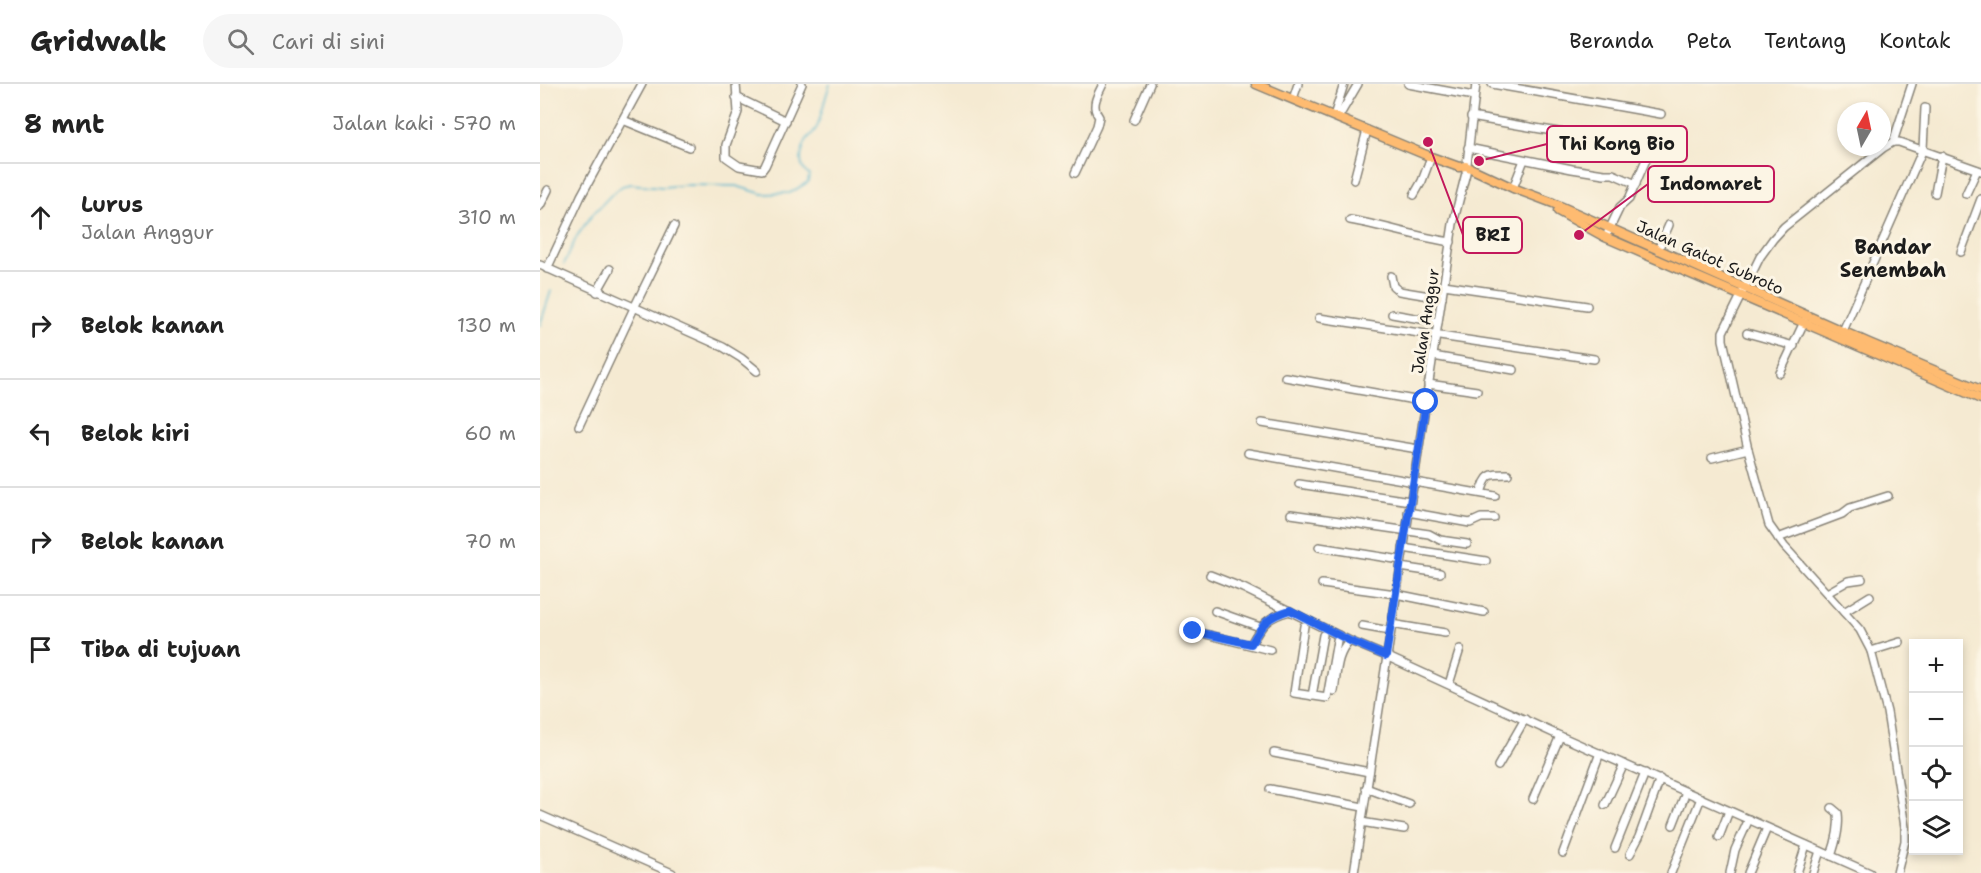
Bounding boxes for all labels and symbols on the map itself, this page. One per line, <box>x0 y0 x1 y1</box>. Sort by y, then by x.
north arrow <box>1837 102 1891 156</box>
callout: Thi Kong Bio <box>1547 126 1687 162</box>
text: Thi Kong Bio <box>1559 132 1675 156</box>
callout: Indomaret <box>1648 166 1774 202</box>
text: Indomaret <box>1660 172 1762 196</box>
street label: Jalan Gatot Subroto <box>1633 216 1787 299</box>
callout: BRI <box>1463 217 1522 253</box>
text: BRI <box>1476 223 1510 247</box>
district label: Bandar Senembah <box>1840 234 1946 283</box>
street label: Jalan Anggur <box>1407 267 1444 375</box>
route start <box>1412 388 1438 414</box>
route end <box>1179 617 1205 643</box>

